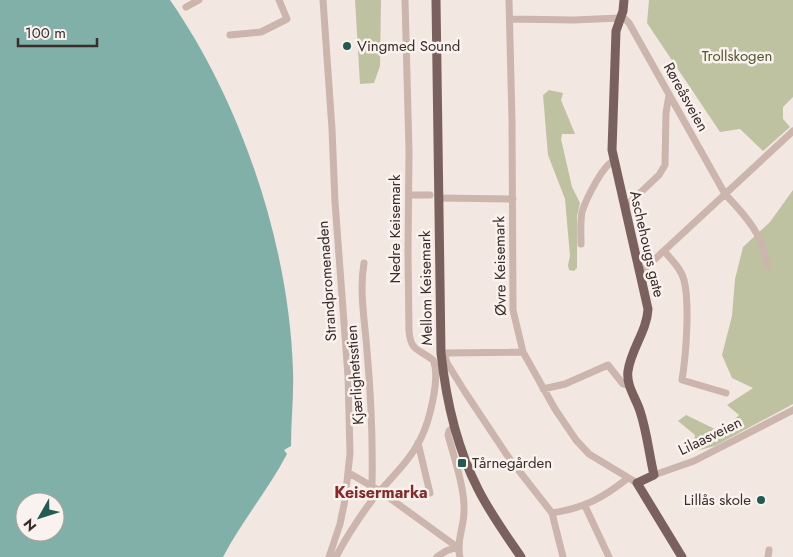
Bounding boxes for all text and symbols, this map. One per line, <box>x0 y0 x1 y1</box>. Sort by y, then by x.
scale bar <box>18 15 96 47</box>
text: 100 m <box>25 22 66 44</box>
place label: Vingmed Sound <box>357 35 460 57</box>
marker: Vingmed Sound <box>341 40 353 52</box>
park label: Trollskogen <box>702 45 772 67</box>
street label: Røreåsveien <box>658 58 714 136</box>
street label: Nedre Keisemark <box>384 174 406 284</box>
street label: Aschehougs gate <box>624 188 670 300</box>
street label: Øvre Keisemark <box>488 215 512 316</box>
street label: Strandpromenaden <box>312 220 342 342</box>
street label: Mellom Keisemark <box>414 230 438 346</box>
street label: Kjærlighetsstien <box>341 324 369 426</box>
street label: Lilaasveien <box>675 411 745 461</box>
place label: Tårnegården <box>472 452 552 474</box>
marker: Tårnegården <box>456 457 468 469</box>
district label: Keisermarka <box>334 481 428 504</box>
place label: Lillås skole <box>684 489 751 511</box>
north arrow <box>15 492 65 542</box>
marker: Lillås skole <box>755 494 767 506</box>
text: N <box>19 515 41 536</box>

